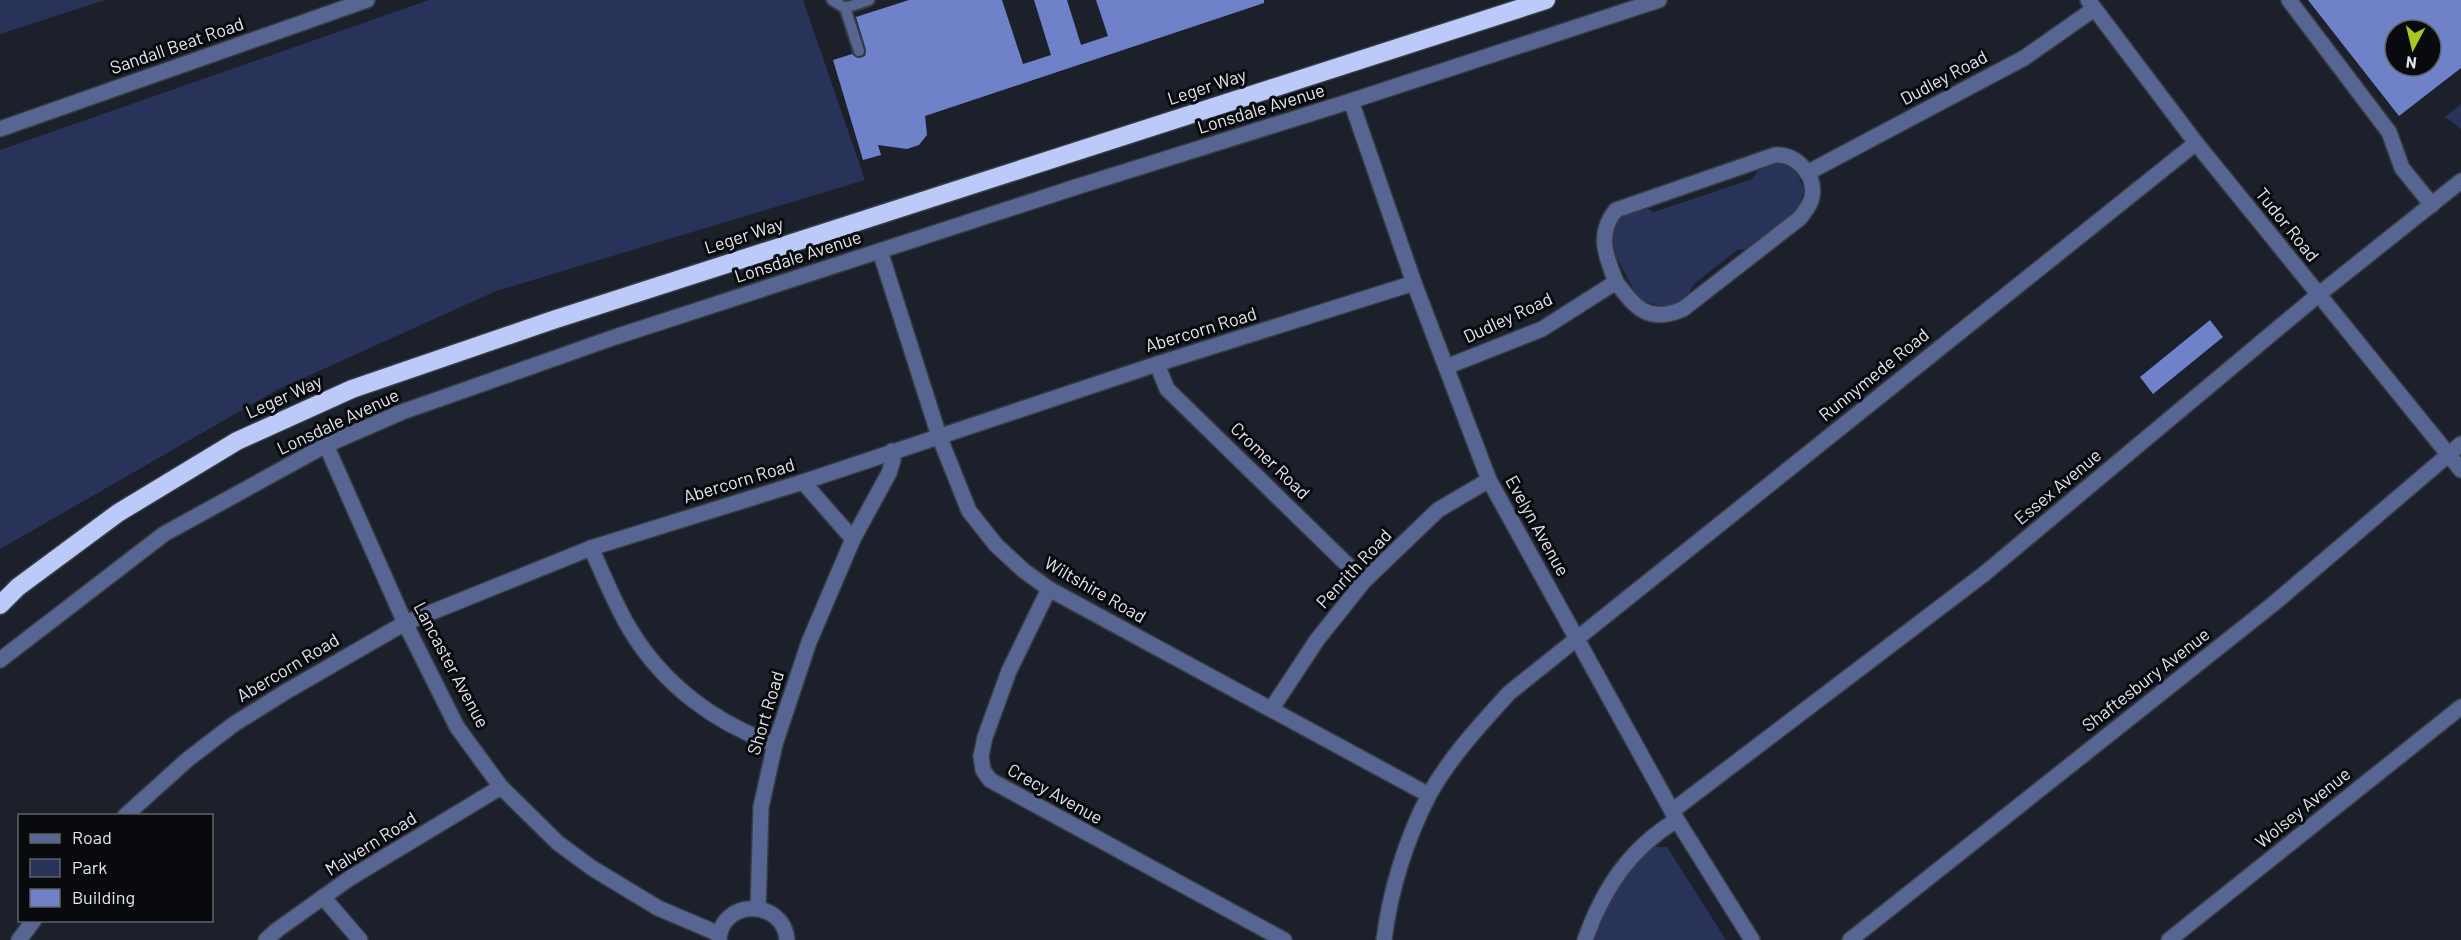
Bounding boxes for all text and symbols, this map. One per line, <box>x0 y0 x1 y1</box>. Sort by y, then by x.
street label: Sandall Beat Road <box>107 12 246 78</box>
north arrow <box>2383 18 2443 78</box>
street label: Dudley Road <box>1896 45 1991 109</box>
text: N <box>2405 53 2418 73</box>
street label: Leger Way <box>1165 63 1249 109</box>
street label: Lonsdale Avenue <box>1194 78 1327 138</box>
street label: Tudor Road <box>2251 183 2324 266</box>
street label: Leger Way <box>702 212 786 258</box>
street label: Lonsdale Avenue <box>732 225 864 287</box>
street label: Dudley Road <box>1460 287 1556 347</box>
street label: Abercorn Road <box>1142 302 1259 356</box>
street label: Runnymede Road <box>1814 323 1933 425</box>
street label: Leger Way <box>242 369 325 423</box>
street label: Lonsdale Avenue <box>273 383 402 459</box>
street label: Cromer Road <box>1227 417 1315 503</box>
street label: Essex Avenue <box>2009 444 2105 529</box>
street label: Abercorn Road <box>680 453 797 507</box>
street label: Evelyn Avenue <box>1501 471 1575 580</box>
street label: Penrith Road <box>1311 524 1396 613</box>
street label: Wiltshire Road <box>1041 551 1150 627</box>
street label: Lancaster Avenue <box>409 598 494 731</box>
street label: Shaftesbury Avenue <box>2077 623 2214 736</box>
street label: Abercorn Road <box>232 628 343 706</box>
street label: Short Road <box>742 668 788 757</box>
street label: Crecy Avenue <box>1004 758 1107 828</box>
street label: Wolsey Avenue <box>2250 762 2354 852</box>
street label: Malvern Road <box>321 806 420 880</box>
legend <box>18 814 213 922</box>
text: Road <box>72 826 112 848</box>
text: Park <box>72 856 107 878</box>
text: Building <box>72 886 135 908</box>

